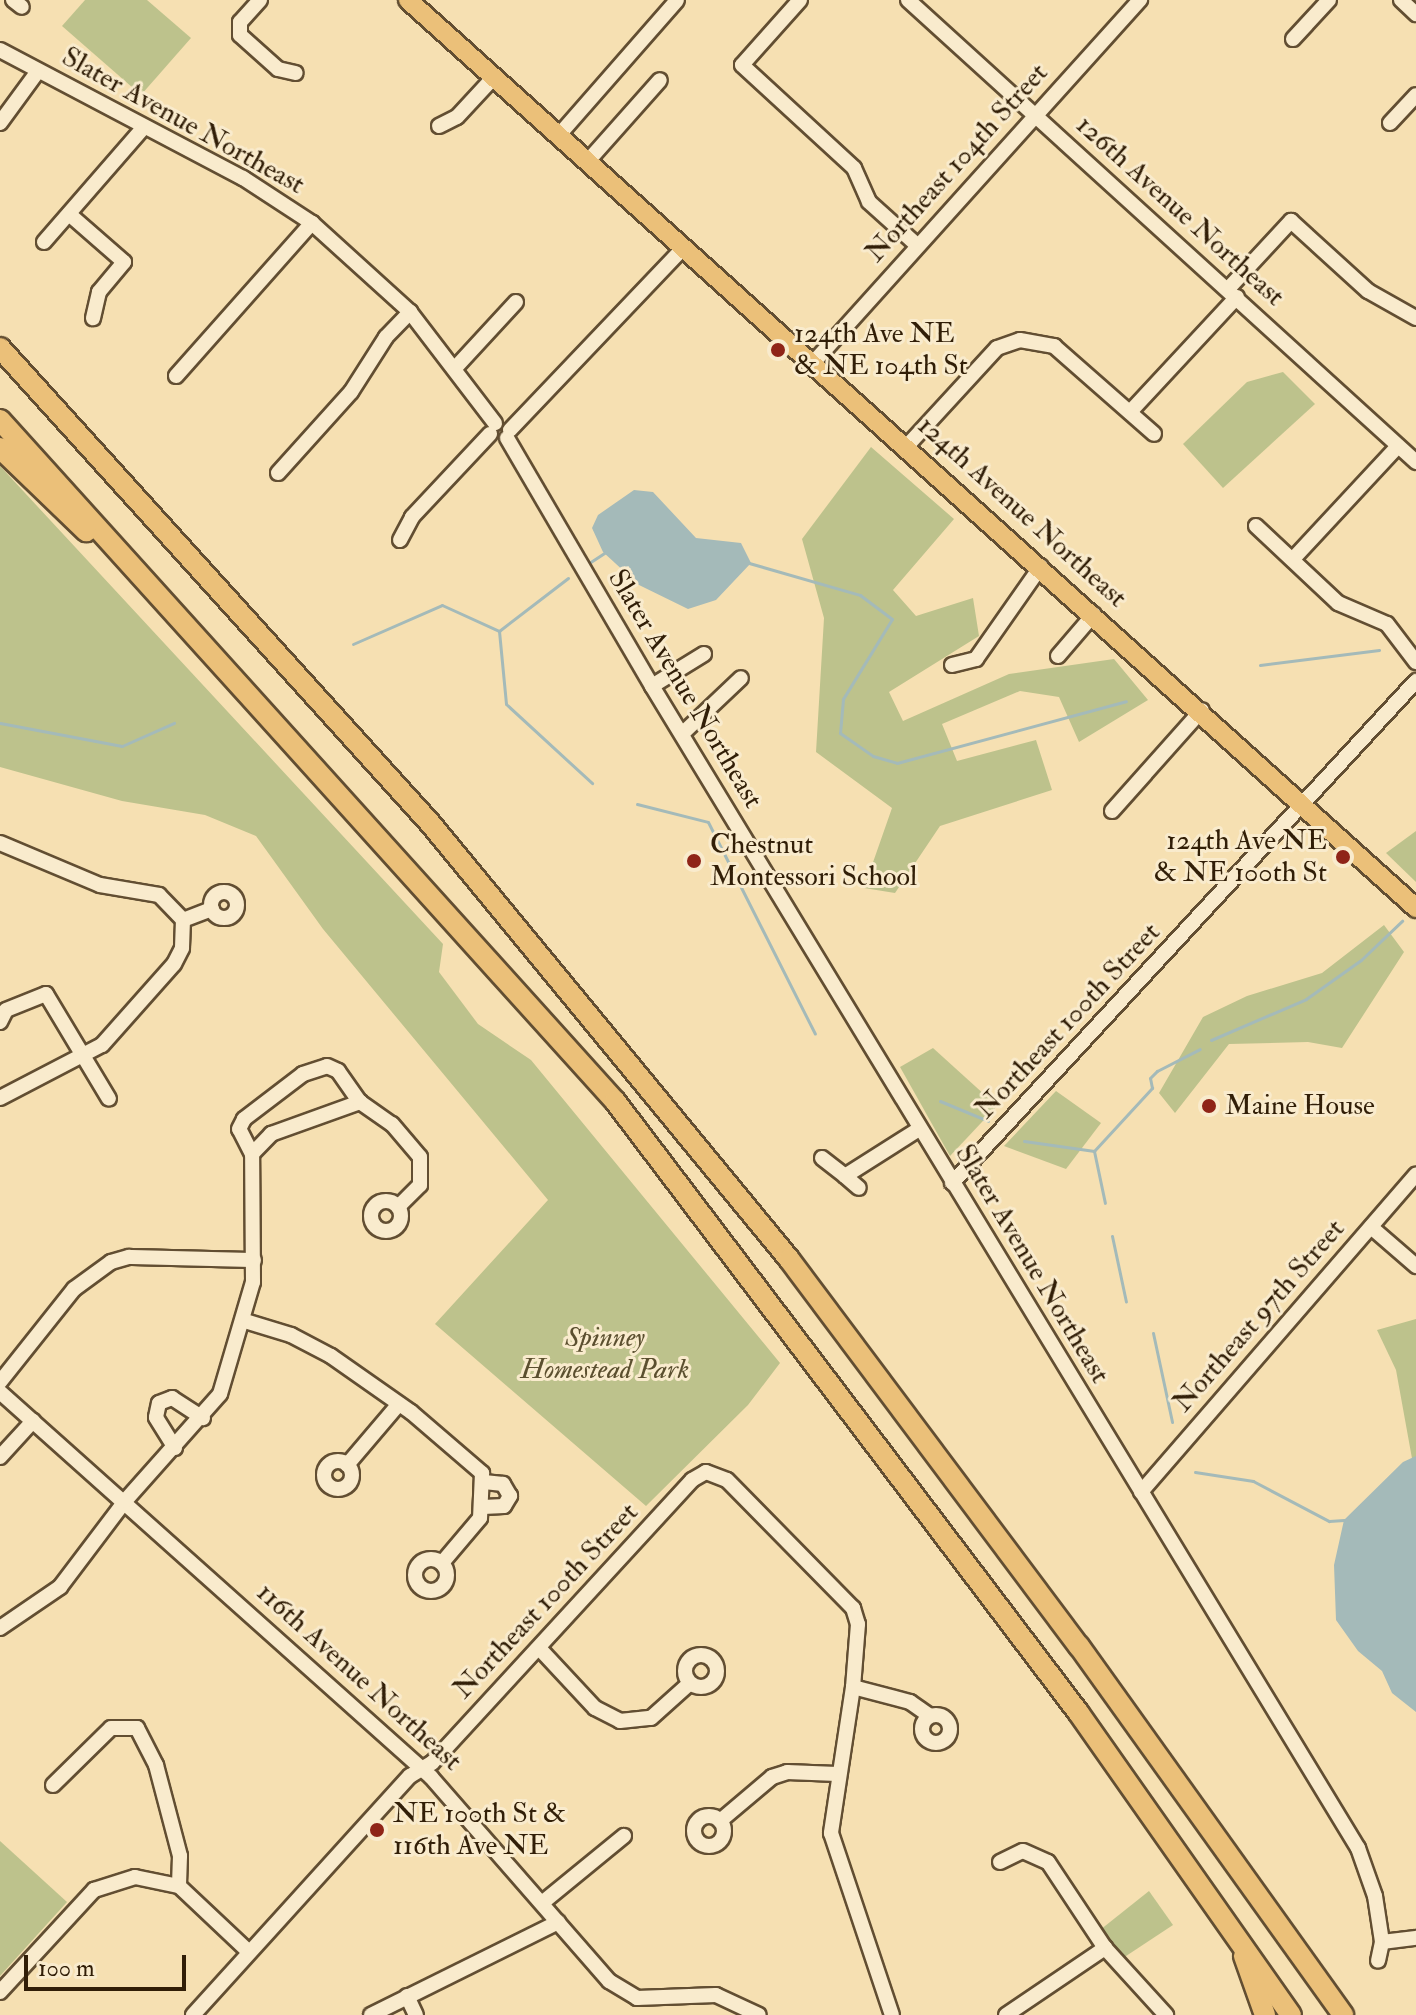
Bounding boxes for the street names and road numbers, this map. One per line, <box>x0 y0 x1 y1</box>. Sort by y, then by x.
street label: Slater Avenue Northeast <box>56 40 310 202</box>
street label: Northeast 104th Street <box>859 57 1055 269</box>
street label: 126th Avenue Northeast <box>1069 109 1291 313</box>
street label: 124th Avenue Northeast <box>910 409 1134 615</box>
street label: Slater Avenue Northeast <box>600 564 770 814</box>
street label: Northeast 100th Street <box>969 916 1167 1126</box>
street label: Slater Avenue Northeast <box>947 1139 1117 1389</box>
street label: Northeast 97th Street <box>1166 1213 1352 1419</box>
street label: Northeast 100th Street <box>447 1496 645 1706</box>
street label: 116th Avenue Northeast <box>249 1576 469 1778</box>

